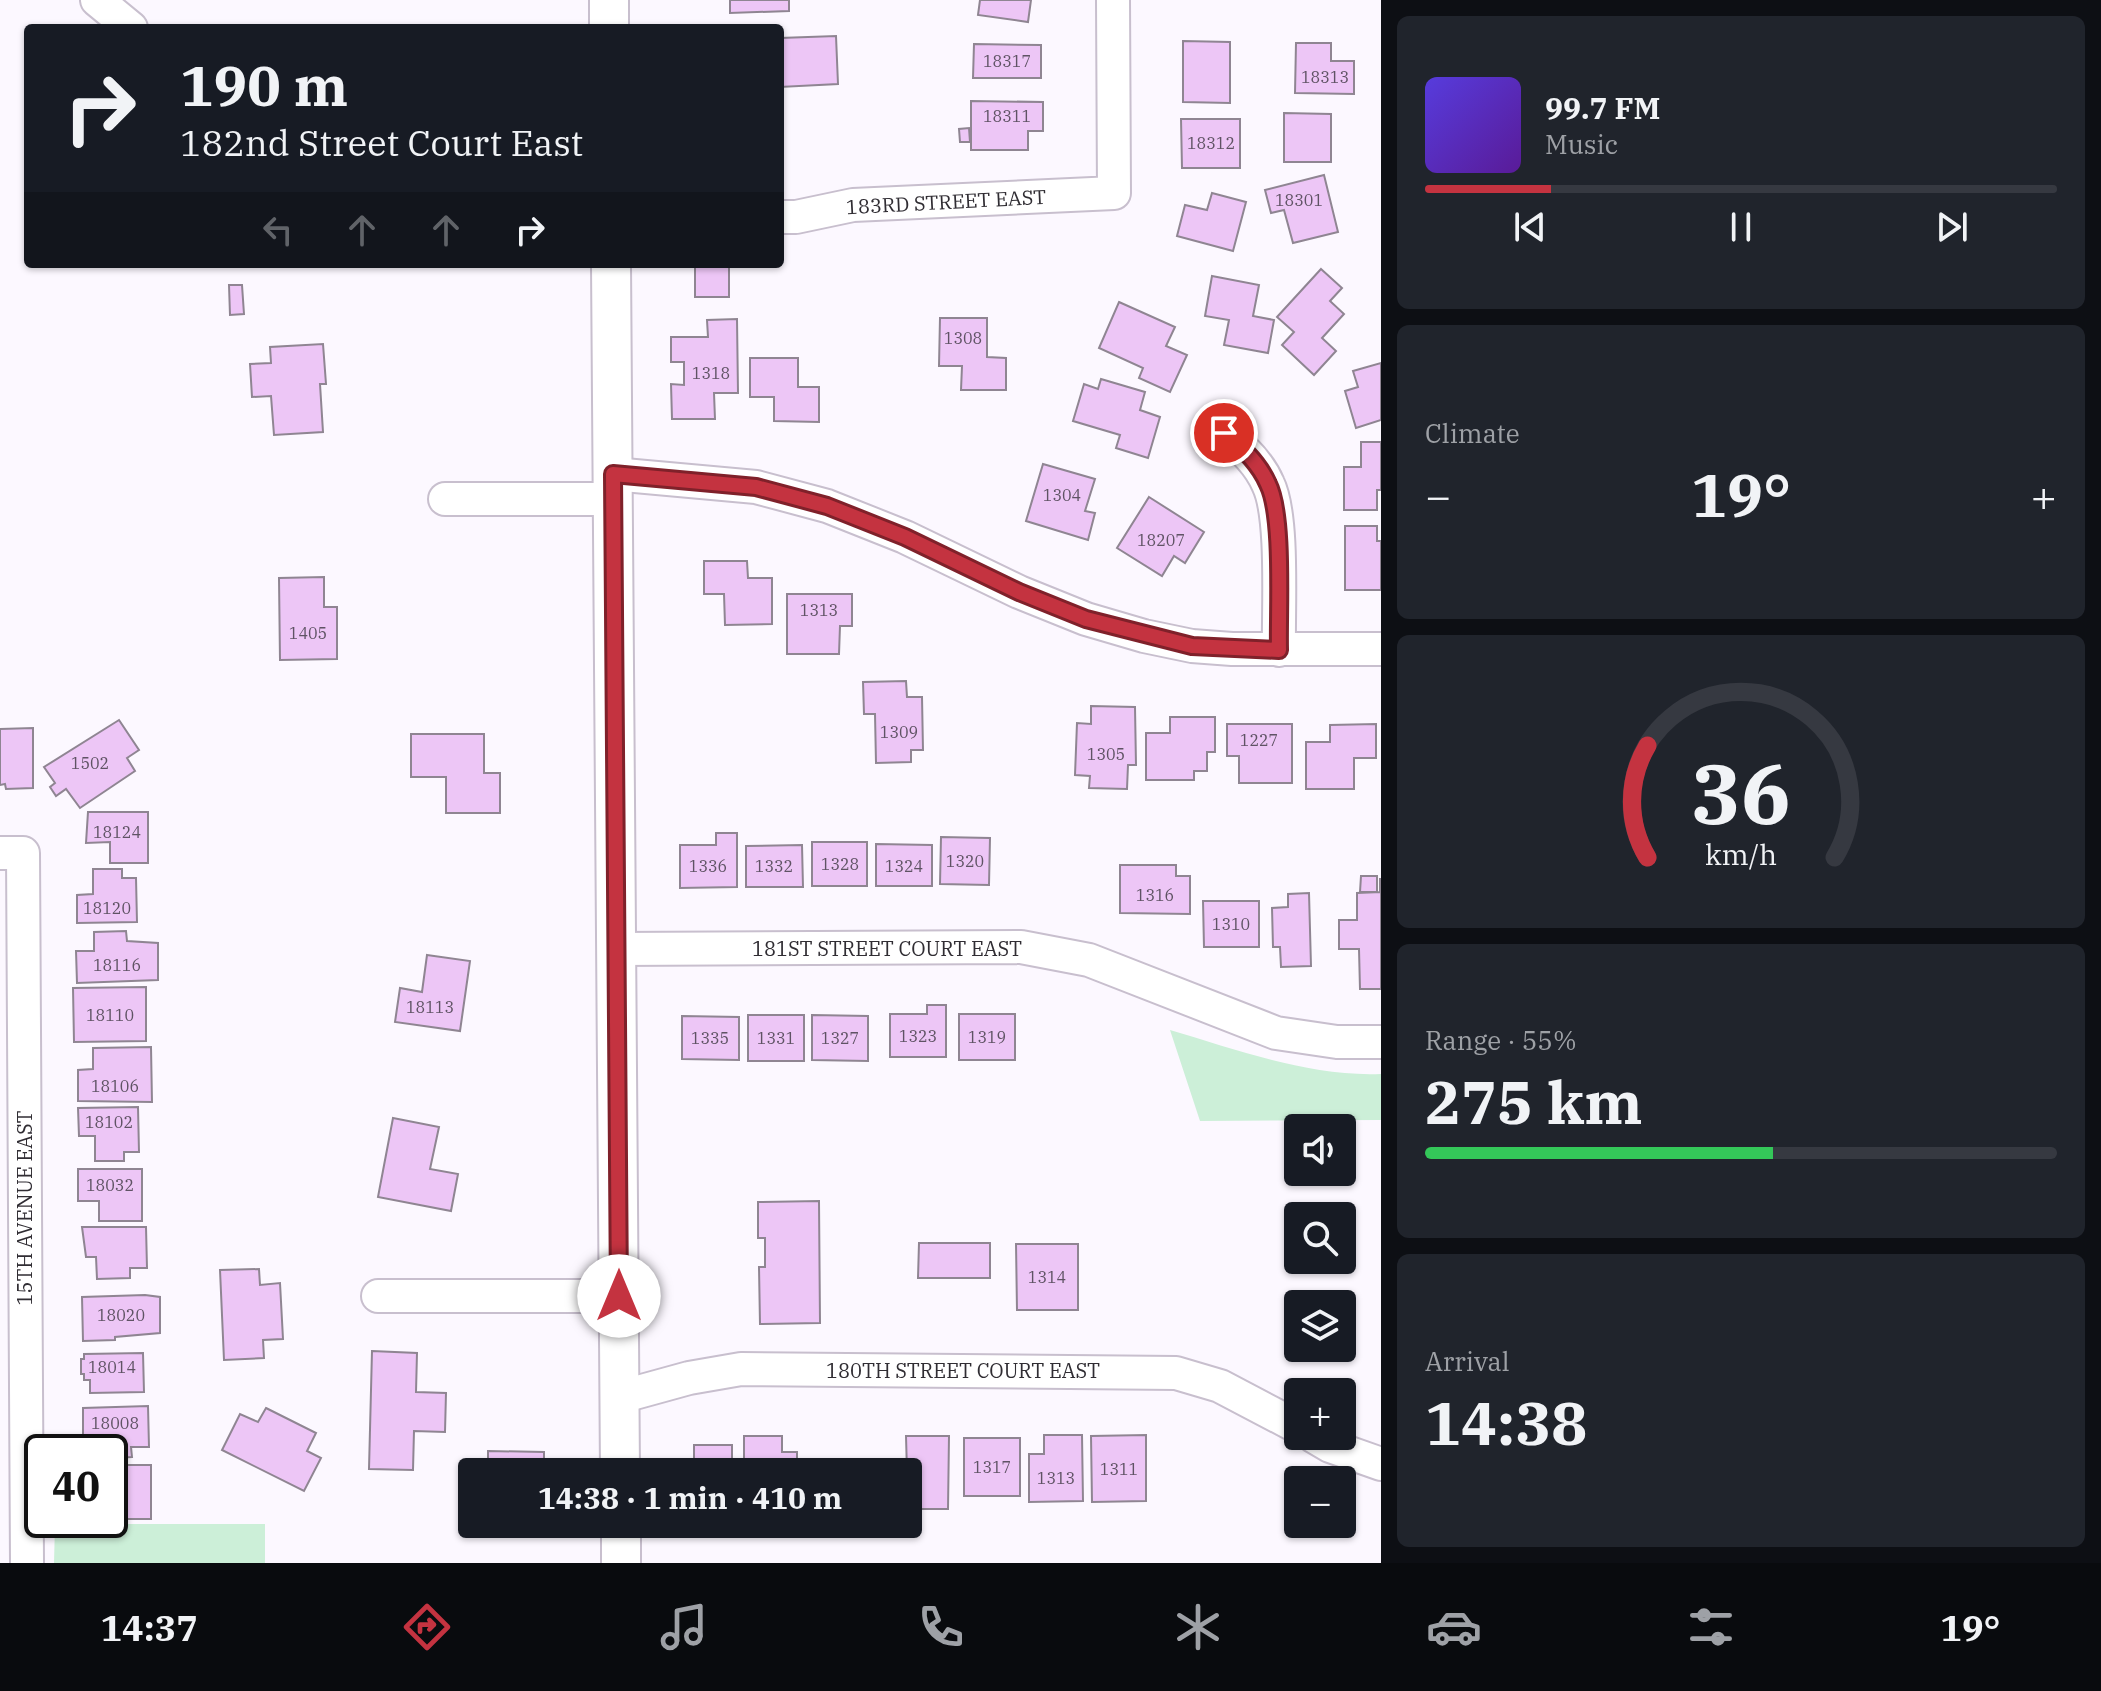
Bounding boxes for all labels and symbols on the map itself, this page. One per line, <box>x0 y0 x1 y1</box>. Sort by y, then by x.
house number: 18317 <box>983 51 1031 71</box>
house number: 18313 <box>1301 67 1349 87</box>
house number: 18311 <box>983 106 1031 126</box>
house number: 18312 <box>1187 133 1235 153</box>
street label: 183RD STREET EAST <box>845 183 1047 220</box>
house number: 18301 <box>1275 190 1323 210</box>
house number: 1308 <box>944 328 982 348</box>
house number: 1318 <box>692 363 730 383</box>
pin <box>1190 399 1258 467</box>
house number: 1304 <box>1043 485 1081 505</box>
house number: 18207 <box>1137 530 1185 550</box>
house number: 1313 <box>800 600 838 620</box>
house number: 1405 <box>289 623 327 643</box>
house number: 1309 <box>880 722 918 742</box>
house number: 1227 <box>1240 730 1278 750</box>
house number: 1305 <box>1087 744 1125 764</box>
house number: 1502 <box>71 753 109 773</box>
house number: 18124 <box>93 822 141 842</box>
house number: 1320 <box>946 851 984 871</box>
house number: 1328 <box>821 854 859 874</box>
house number: 1336 <box>689 856 727 876</box>
house number: 1332 <box>755 856 793 876</box>
house number: 1324 <box>885 856 923 876</box>
house number: 1316 <box>1136 885 1174 905</box>
house number: 18120 <box>83 898 131 918</box>
house number: 1310 <box>1212 914 1250 934</box>
street label: 181ST STREET COURT EAST <box>752 935 1022 962</box>
house number: 18116 <box>93 955 141 975</box>
house number: 18113 <box>406 997 454 1017</box>
house number: 18110 <box>86 1005 134 1025</box>
house number: 1323 <box>899 1026 937 1046</box>
house number: 1319 <box>968 1027 1006 1047</box>
house number: 1335 <box>691 1028 729 1048</box>
house number: 1331 <box>757 1028 795 1048</box>
house number: 1327 <box>821 1028 859 1048</box>
house number: 18106 <box>91 1076 139 1096</box>
street label: 15TH AVENUE EAST <box>11 1110 38 1306</box>
house number: 18102 <box>85 1112 133 1132</box>
house number: 18032 <box>86 1175 134 1195</box>
position arrow <box>577 1254 661 1338</box>
house number: 1314 <box>1028 1267 1066 1287</box>
house number: 18020 <box>97 1305 145 1325</box>
house number: 18014 <box>88 1357 136 1377</box>
street label: 180TH STREET COURT EAST <box>826 1357 1100 1384</box>
house number: 18008 <box>91 1413 139 1433</box>
speed limit sign: 40 <box>24 1434 128 1538</box>
house number: 1317 <box>973 1457 1011 1477</box>
house number: 1311 <box>1100 1459 1138 1479</box>
house number: 1313 <box>1037 1468 1075 1488</box>

